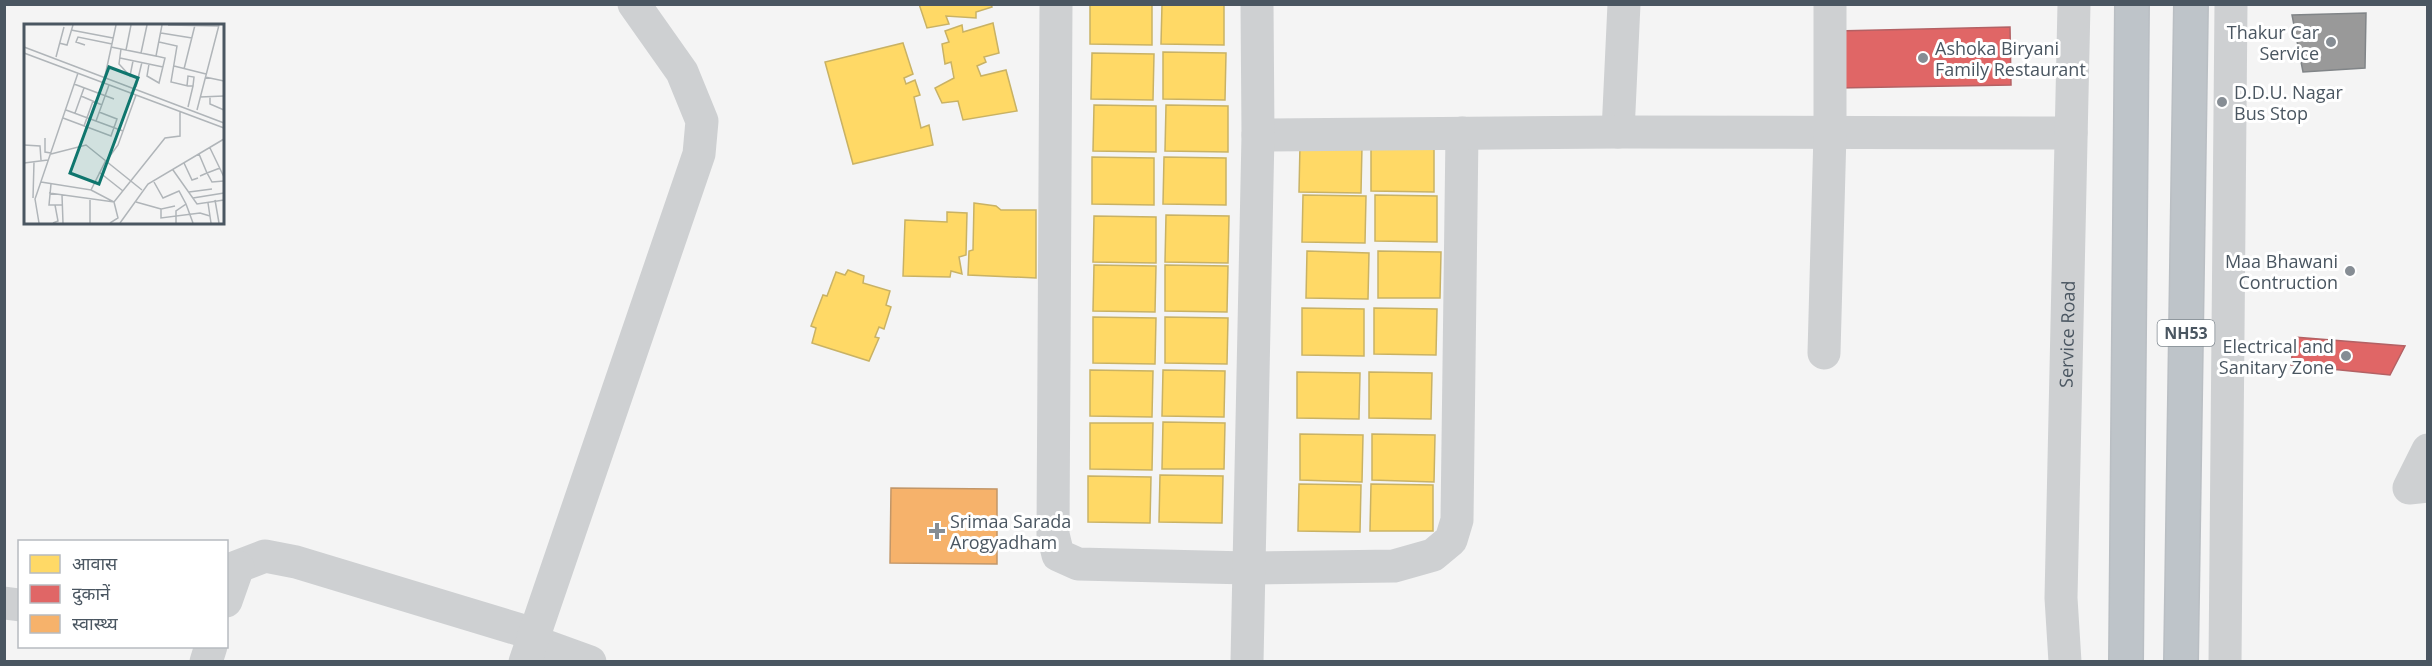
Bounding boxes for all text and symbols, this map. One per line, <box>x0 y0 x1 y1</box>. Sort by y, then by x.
place label: Thakur Car Service <box>2227 20 2320 65</box>
inset map <box>24 24 224 224</box>
marker: Thakur Car Service <box>2324 35 2338 49</box>
place label: Ashoka Biryani Family Restaurant <box>1935 36 2086 81</box>
marker: Ashoka Biryani Family Restaurant <box>1916 51 1930 65</box>
place label: D.D.U. Nagar Bus Stop <box>2234 80 2343 125</box>
marker: D.D.U. Nagar Bus Stop <box>2215 95 2229 109</box>
place label: Maa Bhawani Contruction <box>2225 249 2338 294</box>
marker: Maa Bhawani Contruction <box>2343 264 2357 278</box>
street label: Service Road <box>2054 280 2080 388</box>
road number: NH53 <box>2158 320 2214 346</box>
place label: Electrical and Sanitary Zone <box>2219 334 2334 379</box>
marker: Electrical and Sanitary Zone <box>2339 349 2353 363</box>
place label: Srimaa Sarada Arogyadham <box>950 509 1071 554</box>
marker: Srimaa Sarada Arogyadham <box>928 522 946 540</box>
legend <box>18 540 228 648</box>
text: आवास <box>72 551 118 575</box>
text: दुकानें <box>72 581 111 606</box>
text: स्वास्थ्य <box>72 611 118 635</box>

